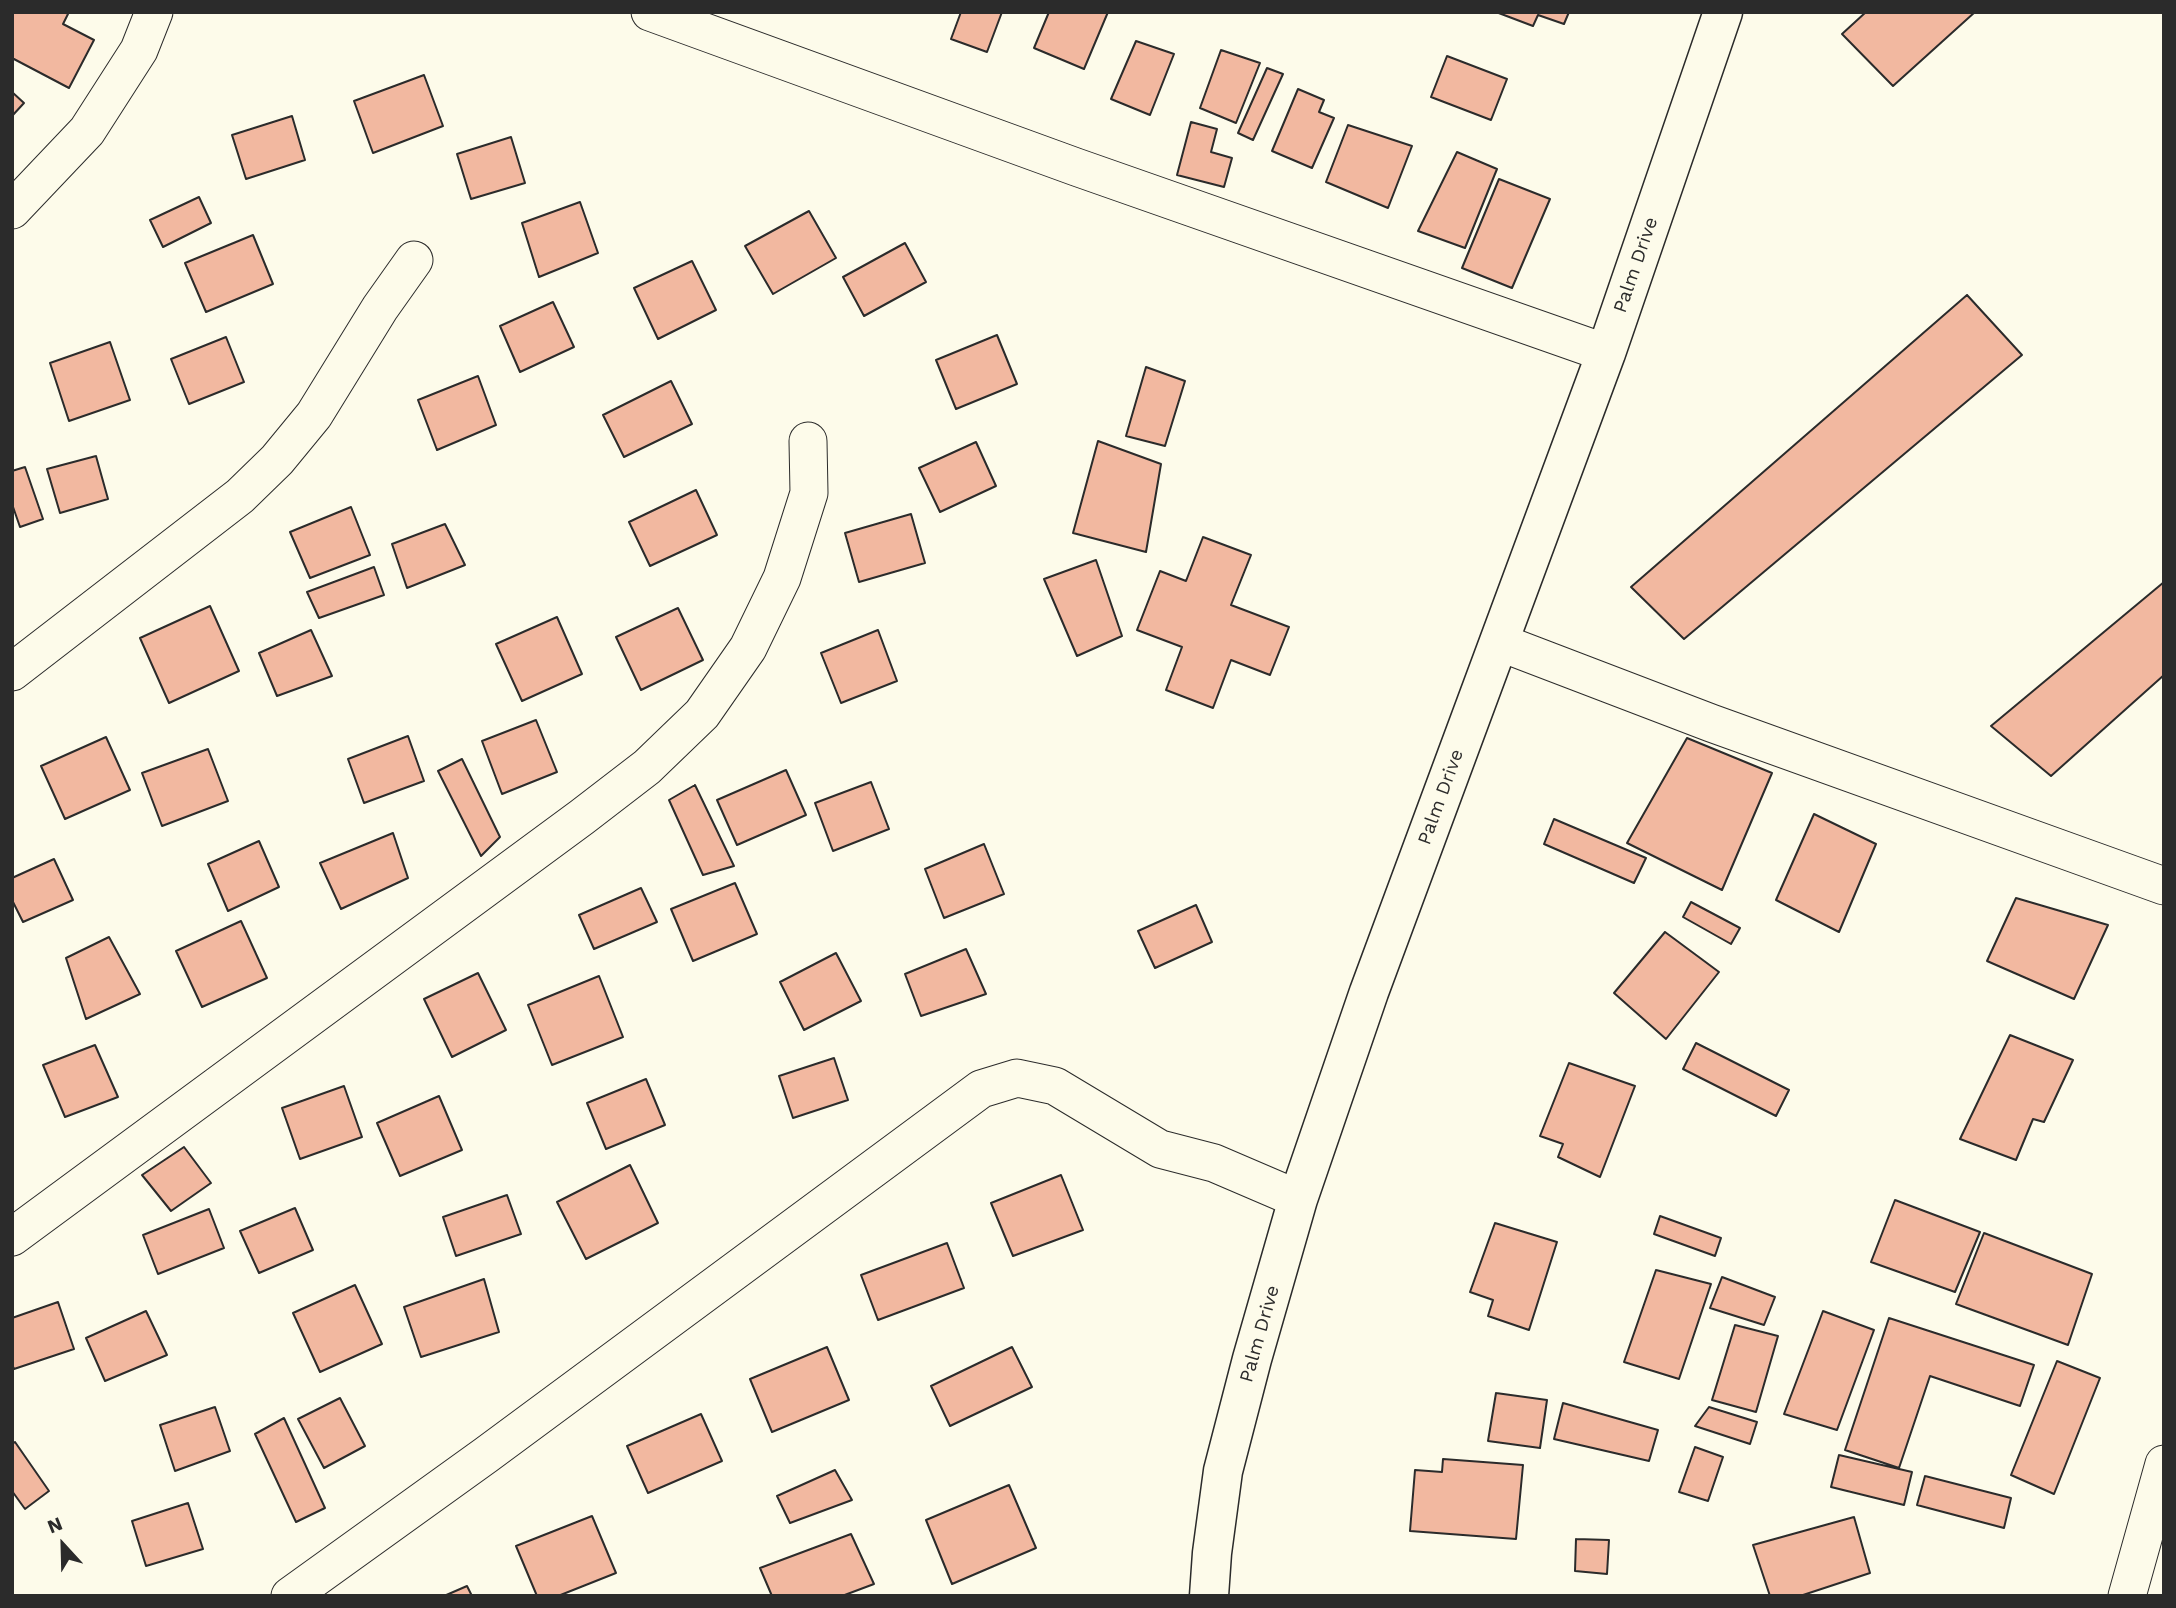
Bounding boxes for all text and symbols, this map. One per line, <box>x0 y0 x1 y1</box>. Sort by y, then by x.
street label: Palm Drive <box>1609 214 1663 316</box>
street label: Palm Drive <box>1413 746 1469 848</box>
street label: Palm Drive <box>1235 1283 1285 1385</box>
north arrow <box>28 1510 98 1580</box>
text: N <box>44 1512 66 1538</box>

